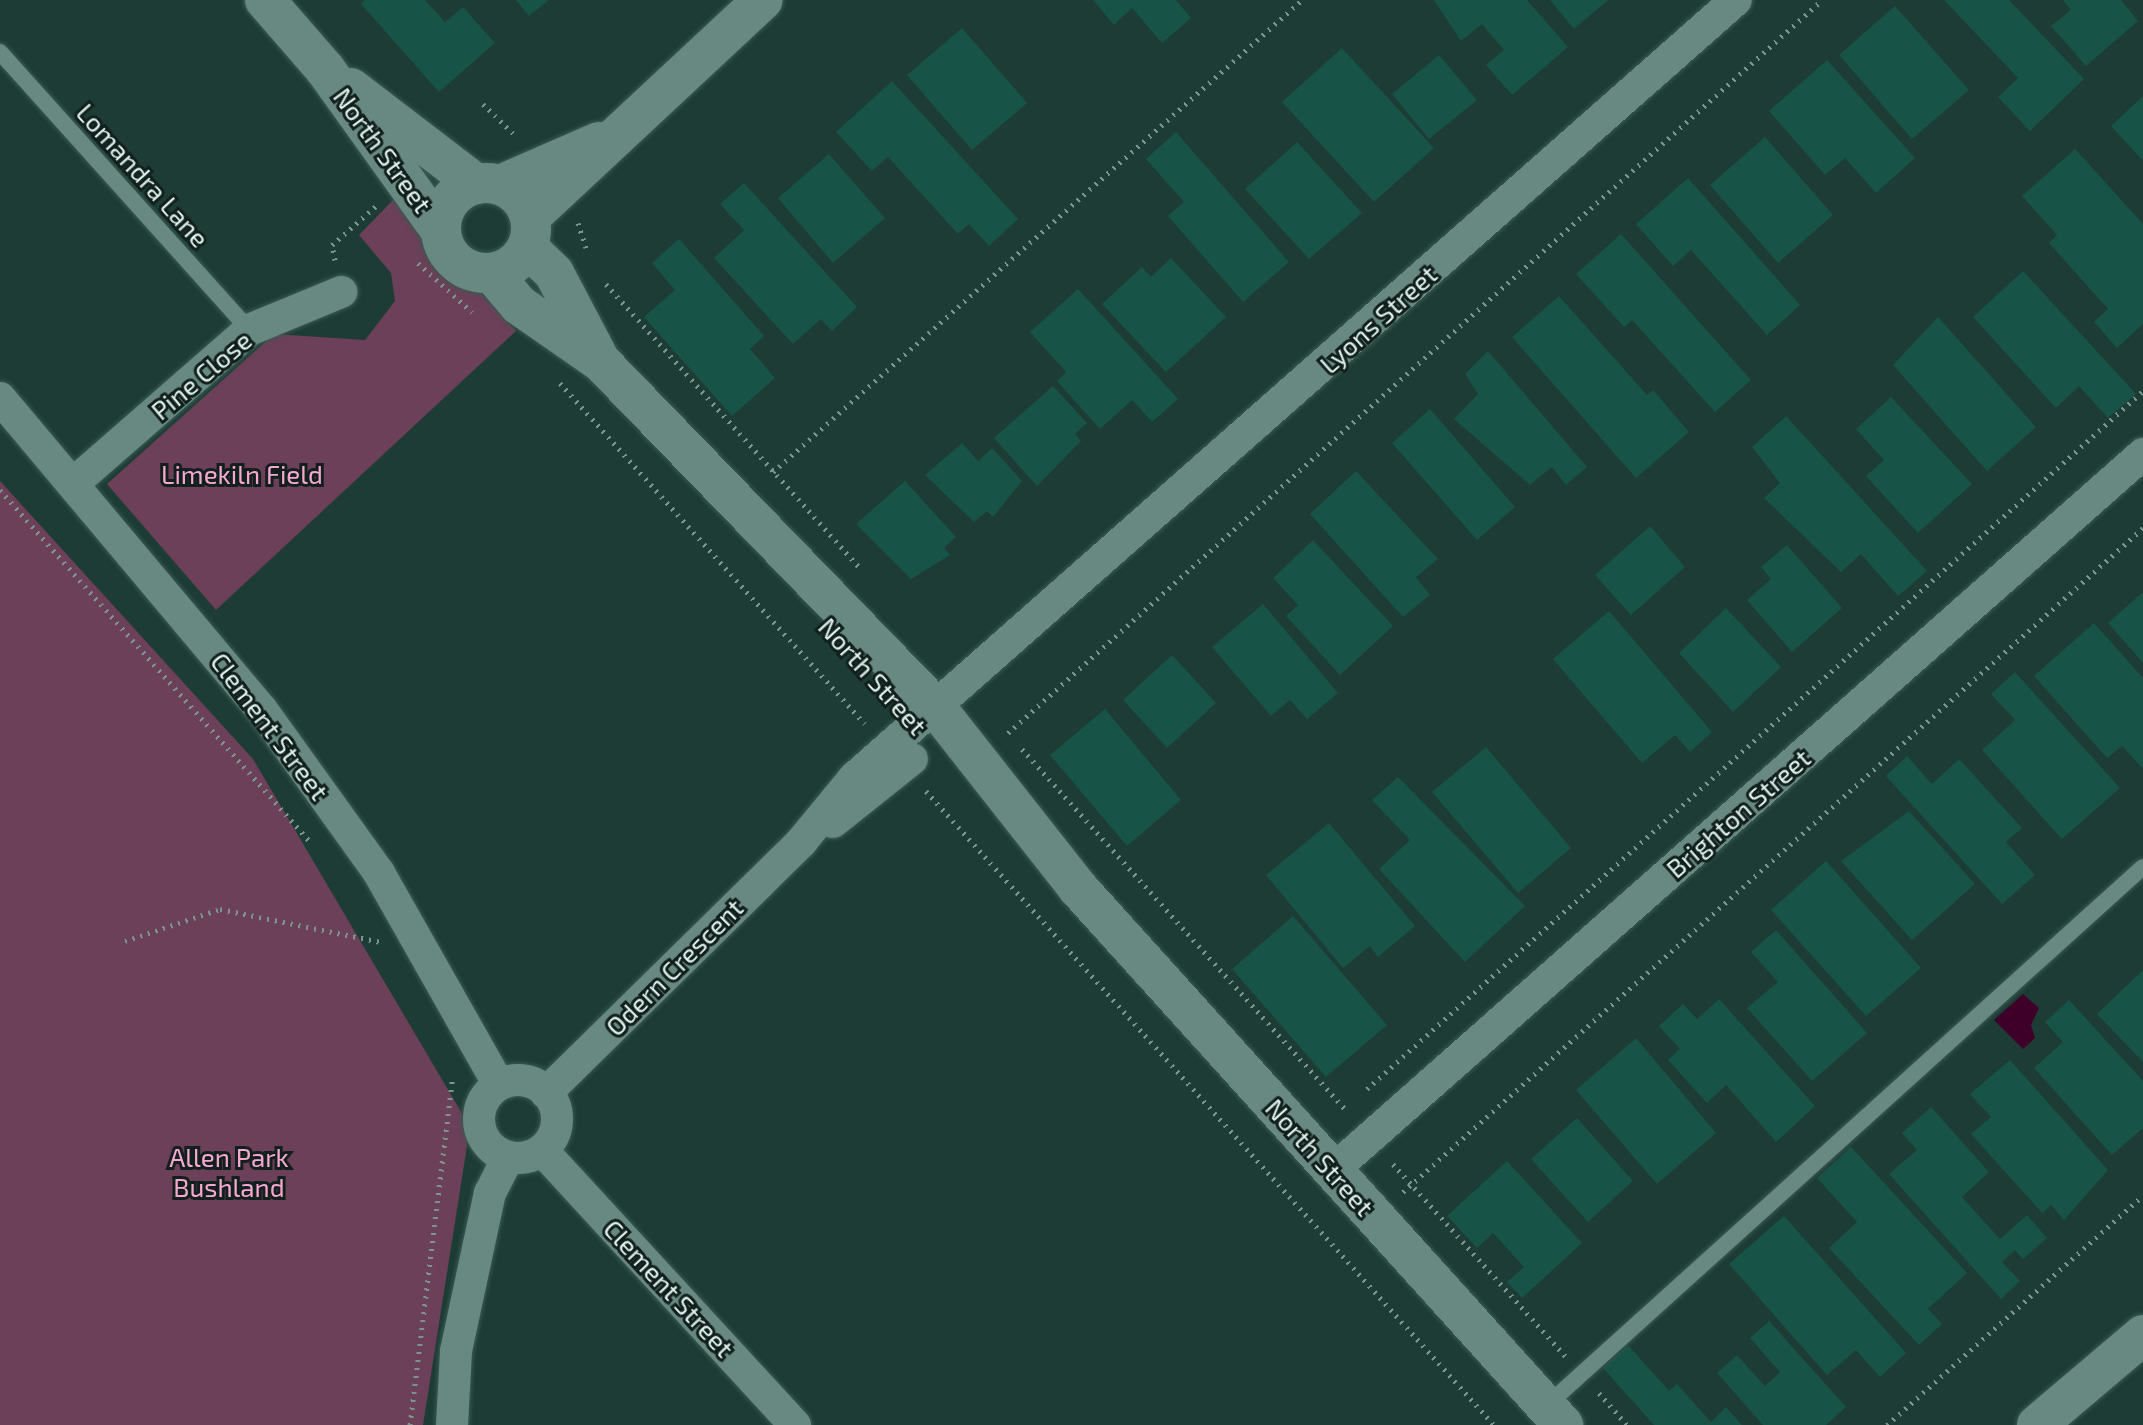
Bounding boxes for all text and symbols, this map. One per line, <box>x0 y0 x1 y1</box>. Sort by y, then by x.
street label: North Street <box>327 82 439 218</box>
street label: Lomandra Lane <box>70 97 216 253</box>
street label: Lyons Street <box>1313 258 1443 380</box>
street label: Pine Close <box>145 324 257 426</box>
park label: Limekiln Field <box>161 458 323 490</box>
street label: North Street <box>812 611 934 741</box>
street label: Clement Street <box>204 646 336 806</box>
street label: Brighton Street <box>1660 742 1816 884</box>
street label: Odern Crescent <box>599 892 749 1042</box>
street label: North Street <box>1259 1092 1381 1222</box>
park label: Allen Park Bushland <box>169 1141 289 1202</box>
street label: Clement Street <box>597 1213 741 1363</box>

